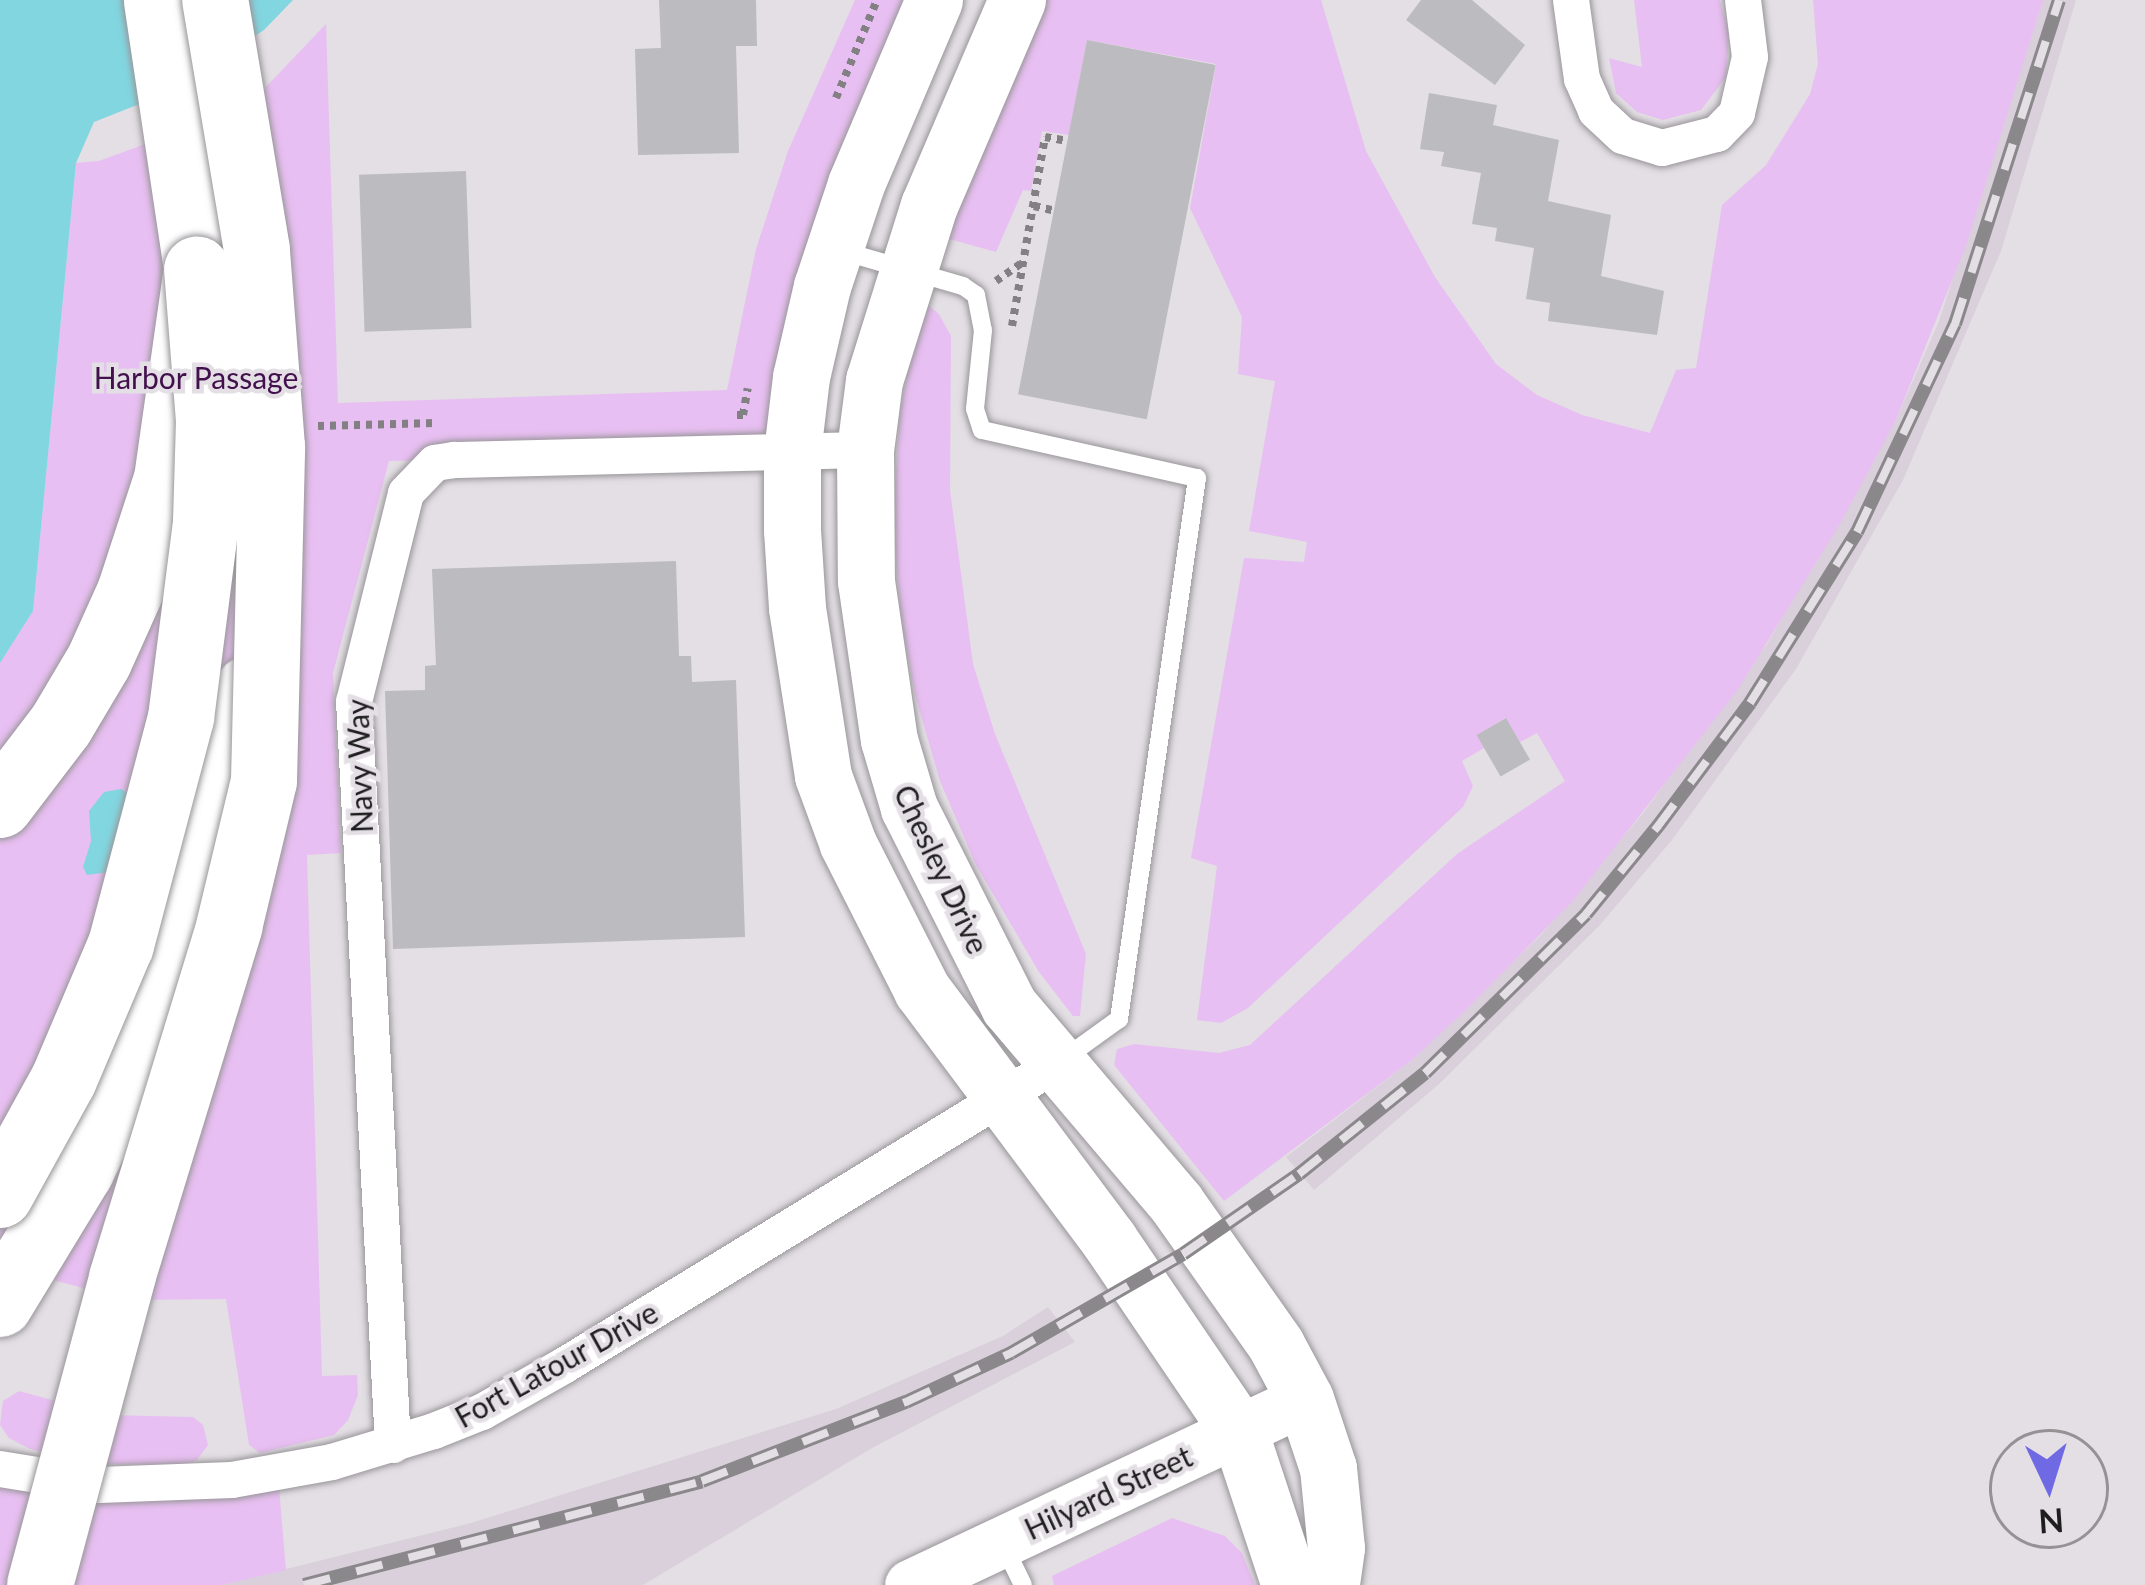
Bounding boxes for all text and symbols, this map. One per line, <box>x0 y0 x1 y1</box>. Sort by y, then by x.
park label: Harbor Passage <box>93 359 299 395</box>
street label: Navy Way <box>339 698 379 834</box>
street label: Chesley Drive <box>887 779 997 959</box>
street label: Fort Latour Drive <box>448 1293 664 1435</box>
north arrow <box>1989 1429 2109 1549</box>
street label: Hilyard Street <box>1018 1437 1198 1547</box>
text: N <box>2037 1501 2065 1543</box>

